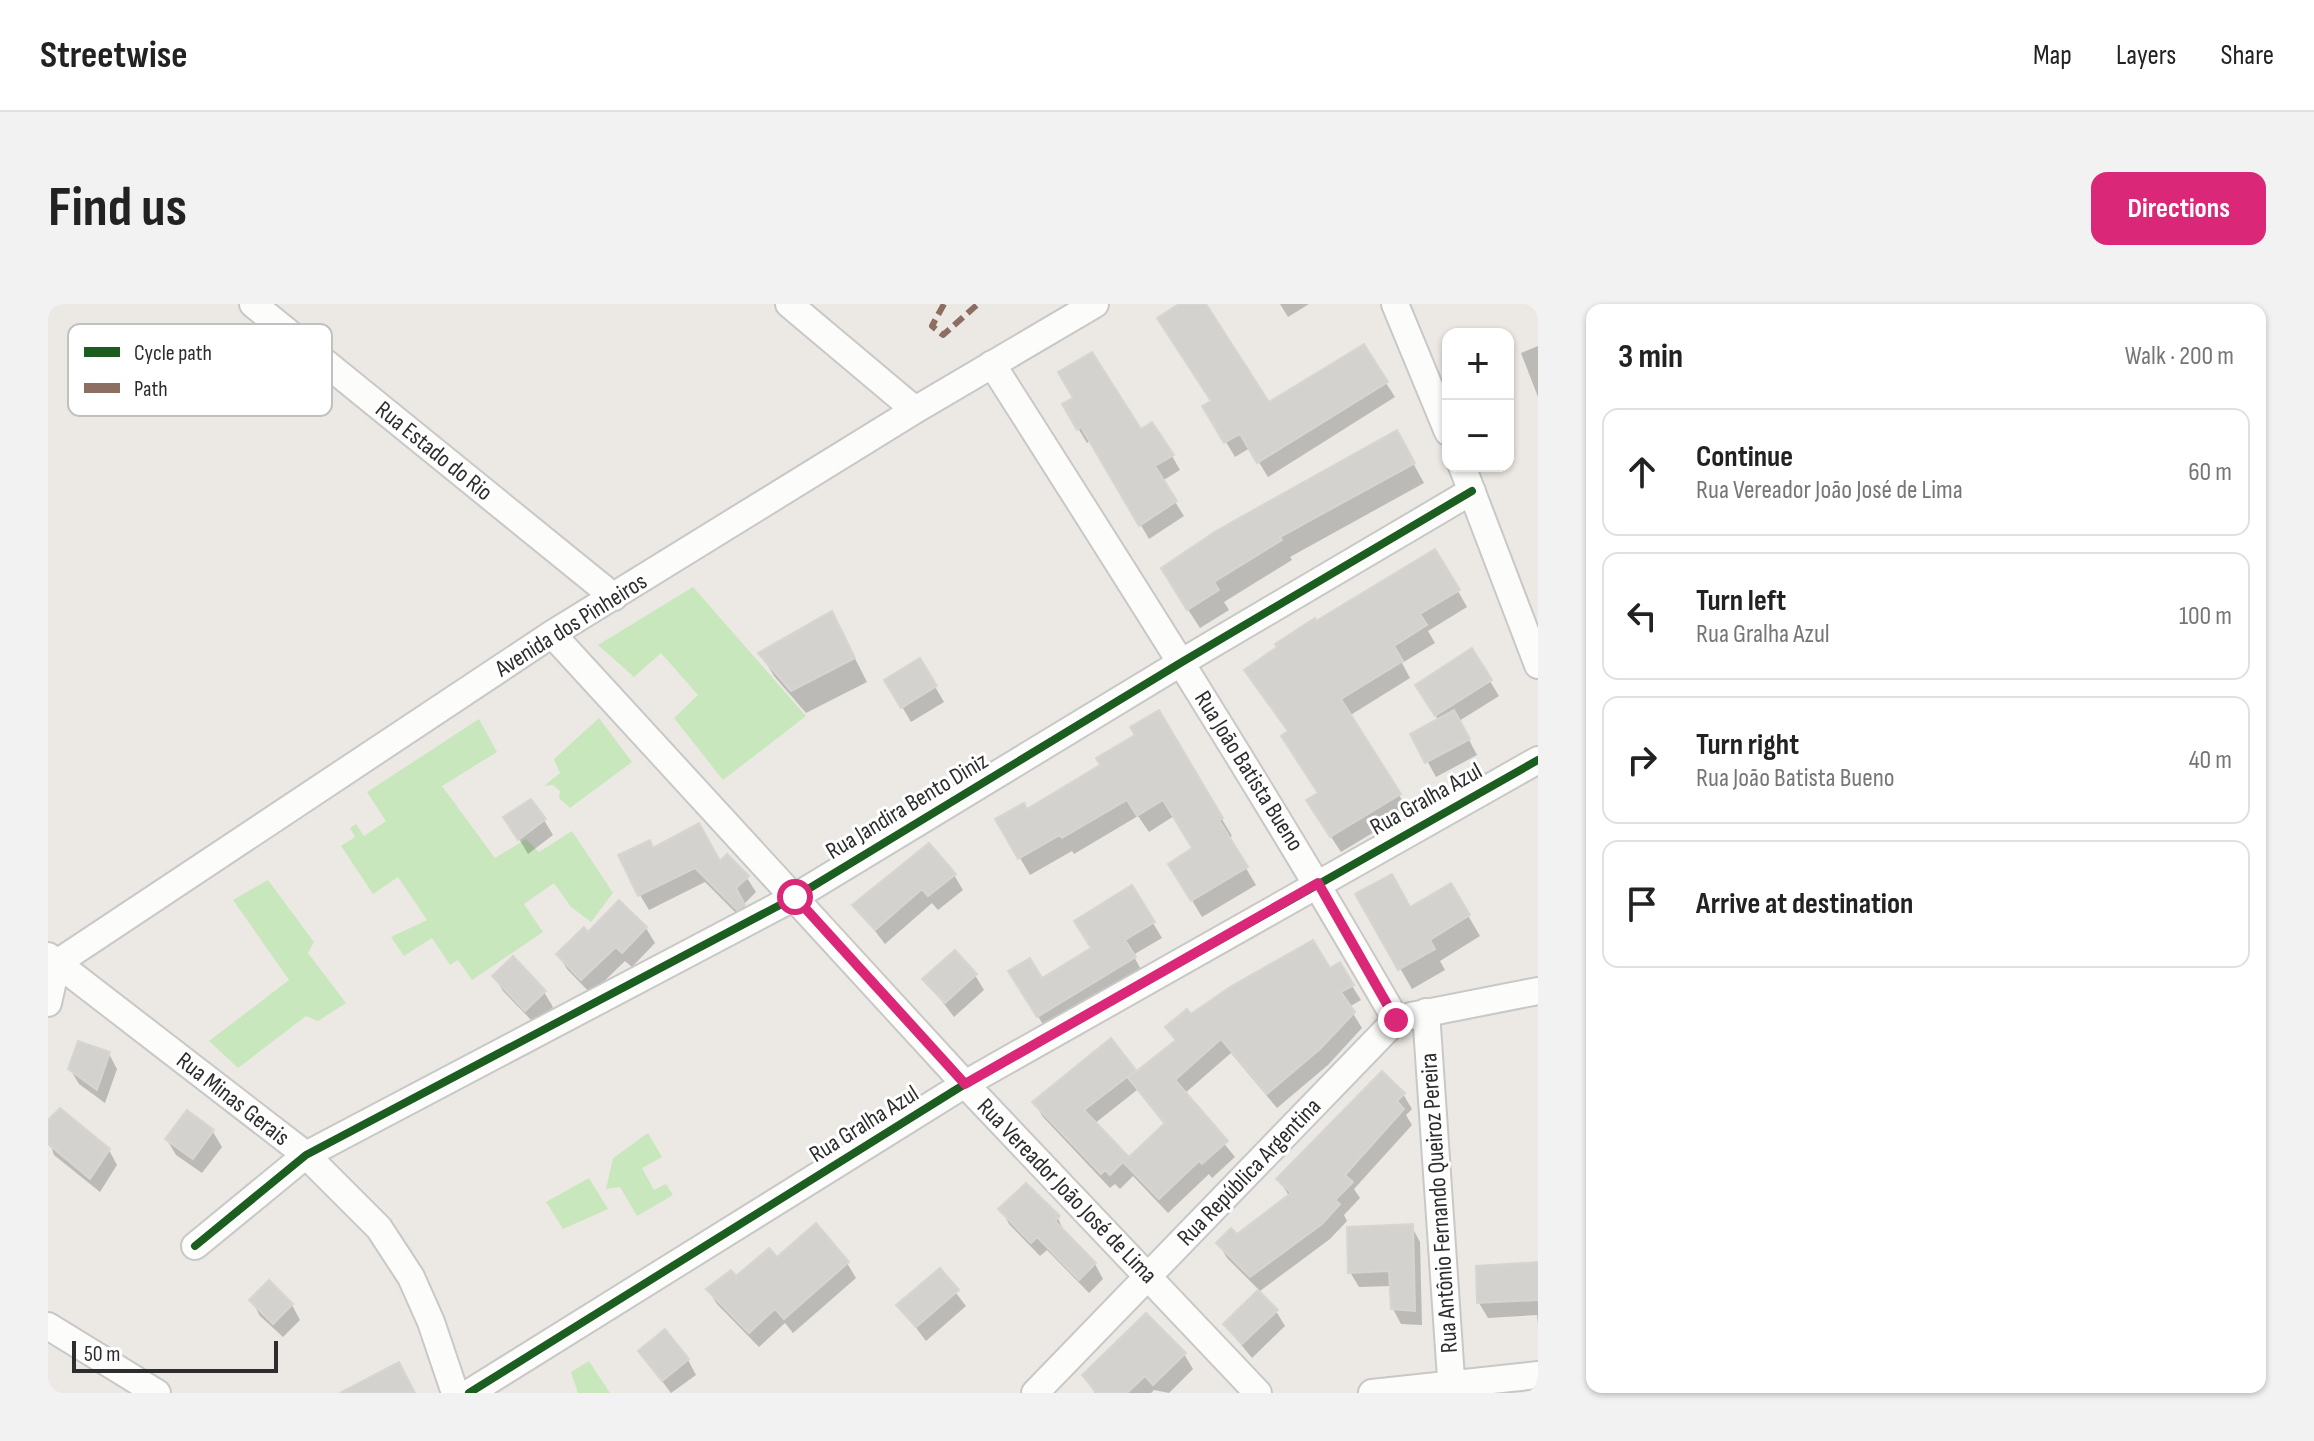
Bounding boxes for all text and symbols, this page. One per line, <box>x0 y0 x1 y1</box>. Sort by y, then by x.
text: Streetwise <box>40 33 188 78</box>
text: Map <box>2033 39 2072 72</box>
text: Layers <box>2116 39 2176 72</box>
text: Share <box>2220 39 2274 72</box>
button: Directions <box>2091 172 2266 245</box>
text: Find us <box>48 175 187 242</box>
legend <box>68 324 332 416</box>
map controls <box>1442 328 1514 472</box>
button: + <box>1442 328 1514 400</box>
text: 3 min <box>1618 336 1683 377</box>
text: Cycle path <box>134 340 212 367</box>
text: Walk · 200 m <box>2125 341 2234 372</box>
text: Path <box>134 376 168 403</box>
street label: Rua Estado do Rio <box>370 395 498 507</box>
button: − <box>1442 400 1514 472</box>
text: Continue <box>1696 439 1793 475</box>
icon: ahead <box>1620 450 1664 494</box>
text: 60 m <box>2188 457 2232 488</box>
text: Rua Vereador João José de Lima <box>1696 475 1963 506</box>
street label: Avenida dos Pinheiros <box>489 567 652 684</box>
text: Turn left <box>1696 583 1786 619</box>
icon: left <box>1620 594 1664 638</box>
text: 100 m <box>2179 601 2232 632</box>
text: Rua Gralha Azul <box>1696 619 1830 650</box>
street label: Rua João Batista Bueno <box>1188 686 1310 856</box>
text: Turn right <box>1696 727 1799 763</box>
icon: right <box>1620 738 1664 782</box>
text: 40 m <box>2189 745 2232 776</box>
street label: Rua Jandira Bento Diniz <box>821 746 994 866</box>
street label: Rua Gralha Azul <box>1365 756 1487 842</box>
text: Rua João Batista Bueno <box>1696 763 1895 794</box>
route start <box>777 879 813 915</box>
icon: arrive <box>1620 882 1664 926</box>
text: Arrive at destination <box>1696 886 1913 922</box>
route end <box>1378 1002 1414 1038</box>
street label: Rua Minas Gerais <box>171 1046 295 1152</box>
street label: Rua Antônio Fernando Queiroz Pereira <box>1414 1052 1464 1354</box>
street label: Rua Gralha Azul <box>804 1079 924 1169</box>
street label: Rua Vereador João José de Lima <box>971 1092 1163 1290</box>
street label: Rua República Argentina <box>1171 1092 1327 1252</box>
scale bar <box>72 1337 278 1373</box>
text: 50 m <box>84 1341 120 1368</box>

